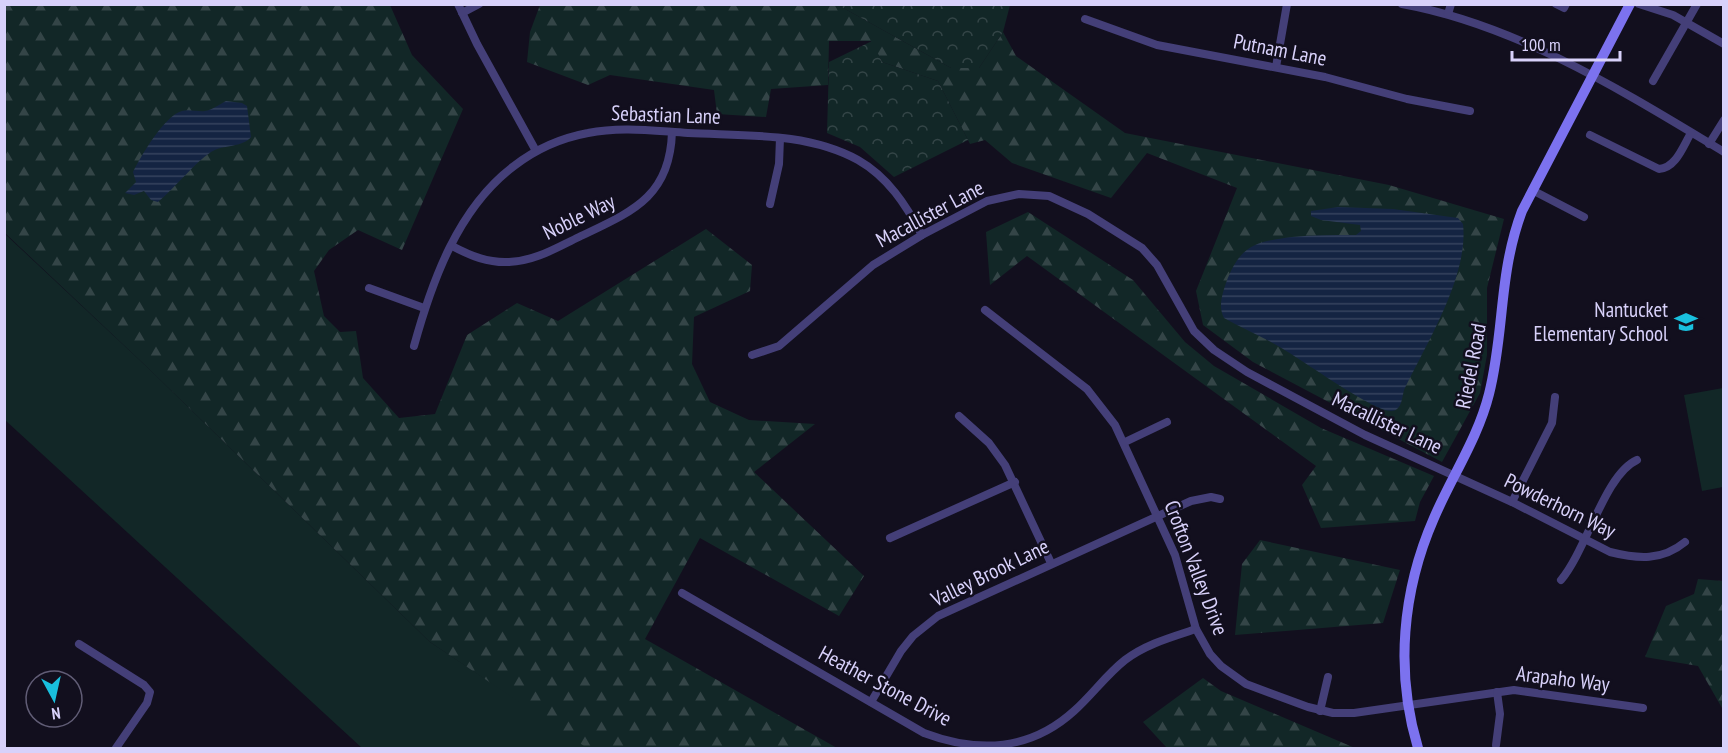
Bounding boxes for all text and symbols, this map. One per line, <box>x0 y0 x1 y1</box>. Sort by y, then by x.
scale bar <box>1512 24 1620 62</box>
street label: Putnam Lane <box>1231 27 1329 72</box>
text: 100 m <box>1521 33 1561 56</box>
street label: Sebastian Lane <box>611 99 721 130</box>
street label: Macallister Lane <box>871 174 988 253</box>
street label: Noble Way <box>538 188 619 246</box>
place label: Nantucket Elementary School <box>1533 296 1668 347</box>
school or university icon: Nantucket Elementary School <box>1673 309 1699 335</box>
street label: Riedel Road <box>1449 321 1492 411</box>
street label: Macallister Lane <box>1328 385 1447 460</box>
street label: Powderhorn Way <box>1500 467 1620 544</box>
street label: Crofton Valley Drive <box>1158 497 1235 639</box>
street label: Valley Brook Lane <box>926 532 1053 613</box>
street label: Heather Stone Drive <box>814 639 956 732</box>
street label: Arapaho Way <box>1515 659 1611 698</box>
north arrow <box>24 669 84 729</box>
text: N <box>50 703 62 724</box>

